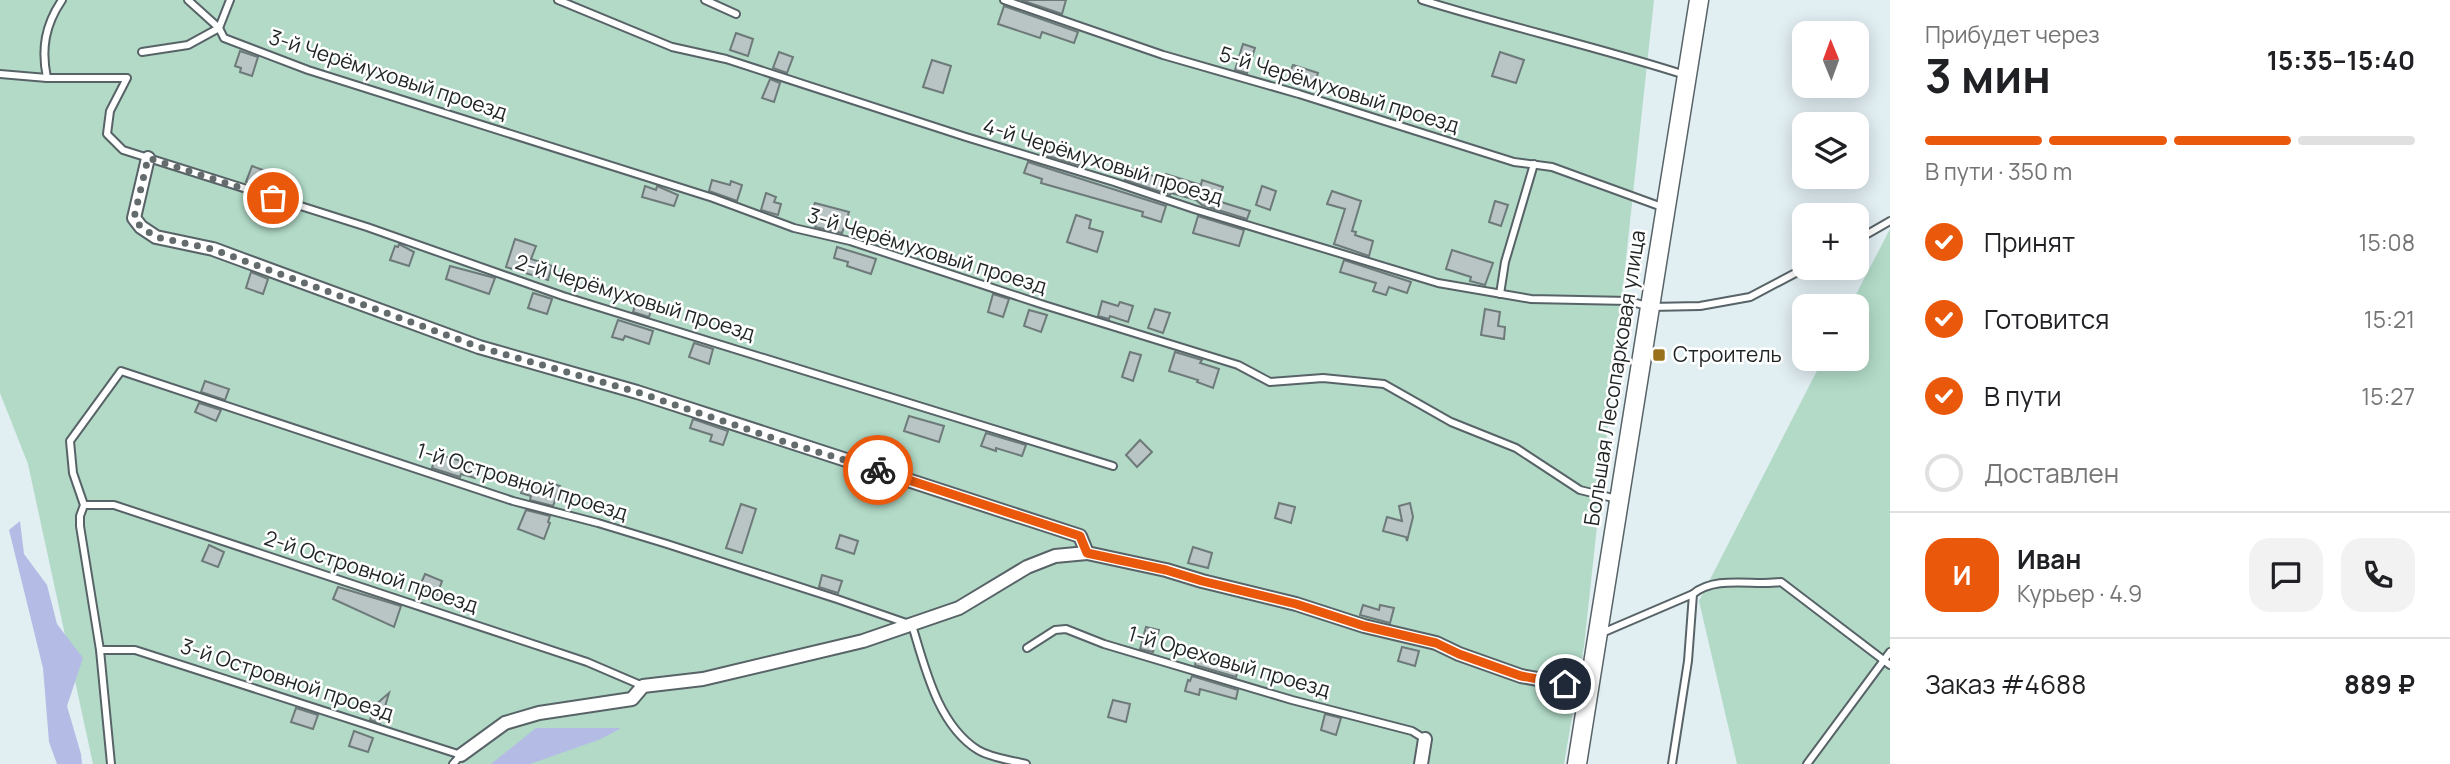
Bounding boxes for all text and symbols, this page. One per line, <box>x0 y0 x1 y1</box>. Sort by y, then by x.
text: Прибудет через <box>1925 18 2100 50</box>
north arrow <box>1792 21 1869 98</box>
map controls <box>1792 21 1869 371</box>
street label: 3-й Черёмуховый проезд <box>266 22 511 126</box>
street label: 5-й Черёмуховый проезд <box>1216 39 1463 139</box>
text: 15:35–15:40 <box>2267 42 2415 78</box>
text: 3 мин <box>1925 44 2051 107</box>
street label: 4-й Черёмуховый проезд <box>980 111 1227 211</box>
button: layers <box>1792 112 1869 189</box>
text: В пути · 350 m <box>1925 155 2072 187</box>
pin <box>243 168 303 228</box>
icon: bag <box>254 179 292 217</box>
street label: 3-й Черёмуховый проезд <box>804 200 1050 300</box>
button: + <box>1792 203 1869 280</box>
icon: check <box>1925 223 1963 261</box>
text: Принят <box>1984 224 2075 260</box>
text: 15:08 <box>2358 226 2415 258</box>
street label: Большая Лесопарковая улица <box>1577 228 1651 528</box>
street label: 2-й Черёмуховый проезд <box>512 247 759 347</box>
button: − <box>1792 294 1869 371</box>
icon: check <box>1925 300 1963 338</box>
text: Готовится <box>1984 301 2109 337</box>
text: 15:21 <box>2364 303 2415 335</box>
place label: Строитель <box>1673 340 1782 368</box>
marker: Строитель <box>1651 347 1667 363</box>
icon: check <box>1925 377 1963 415</box>
text: В пути <box>1984 378 2062 414</box>
text: 15:27 <box>2361 380 2415 412</box>
courier <box>843 435 913 505</box>
street label: 1-й Островной проезд <box>413 436 631 526</box>
icon: bike <box>859 451 897 489</box>
text: Доставлен <box>1984 455 2119 491</box>
street label: 2-й Островной проезд <box>261 523 482 619</box>
button: chat <box>2249 538 2323 612</box>
button: phone <box>2341 538 2415 612</box>
text: Иван <box>2017 541 2081 577</box>
text: И <box>1953 557 1971 593</box>
text: Курьер · 4.9 <box>2017 577 2142 609</box>
street label: 1-й Ореховый проезд <box>1125 619 1334 703</box>
street label: 3-й Островной проезд <box>177 631 398 727</box>
pin <box>1535 654 1595 714</box>
icon: home <box>1546 665 1584 703</box>
text: Заказ #4688 <box>1925 666 2086 702</box>
text: 889 ₽ <box>2344 666 2415 702</box>

